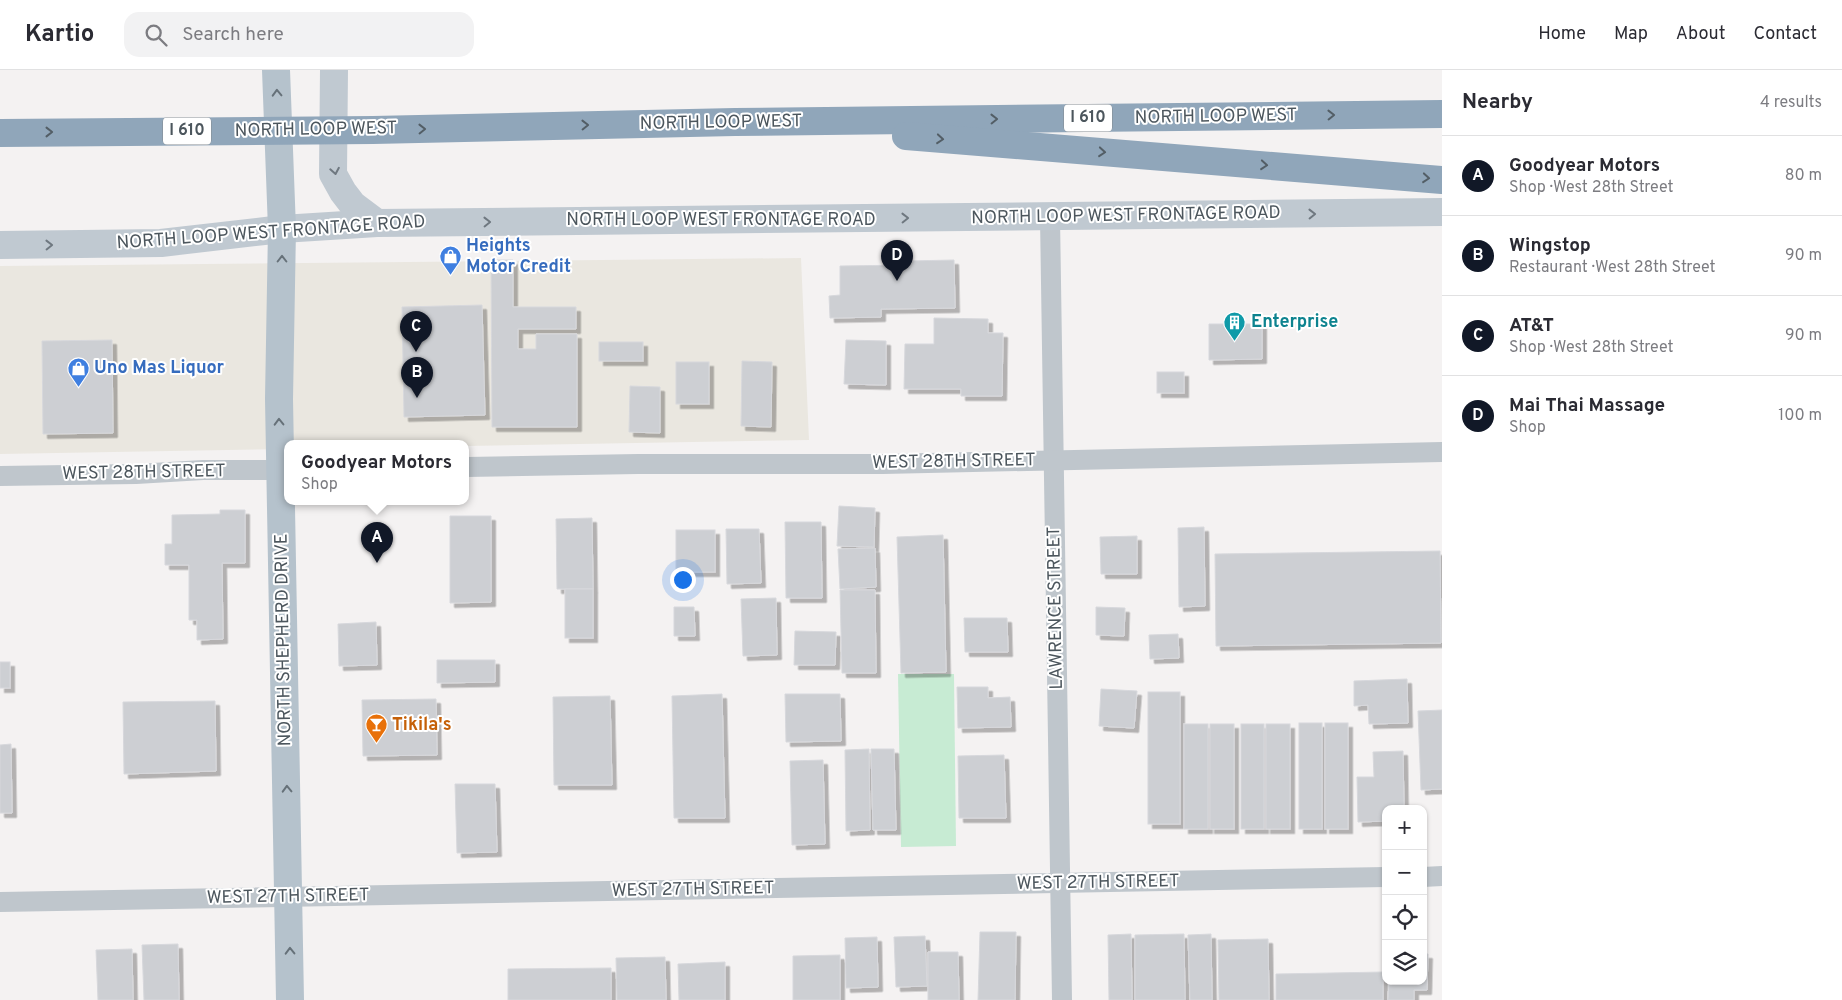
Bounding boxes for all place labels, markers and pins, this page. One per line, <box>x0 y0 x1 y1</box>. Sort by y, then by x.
place label: Heights Motor Credit <box>466 235 571 279</box>
pin: D <box>881 240 913 281</box>
shop icon: Heights Motor Credit <box>438 244 462 275</box>
building icon: Enterprise <box>1223 310 1247 341</box>
pin: C <box>400 311 432 352</box>
place label: Enterprise <box>1251 311 1338 334</box>
shop icon: Uno Mas Liquor <box>66 356 90 387</box>
place label: Uno Mas Liquor <box>94 357 224 380</box>
pin: B <box>401 357 433 398</box>
pin: A <box>361 522 393 563</box>
bar icon: Tikila's <box>364 713 388 744</box>
place label: Tikila's <box>392 714 452 737</box>

